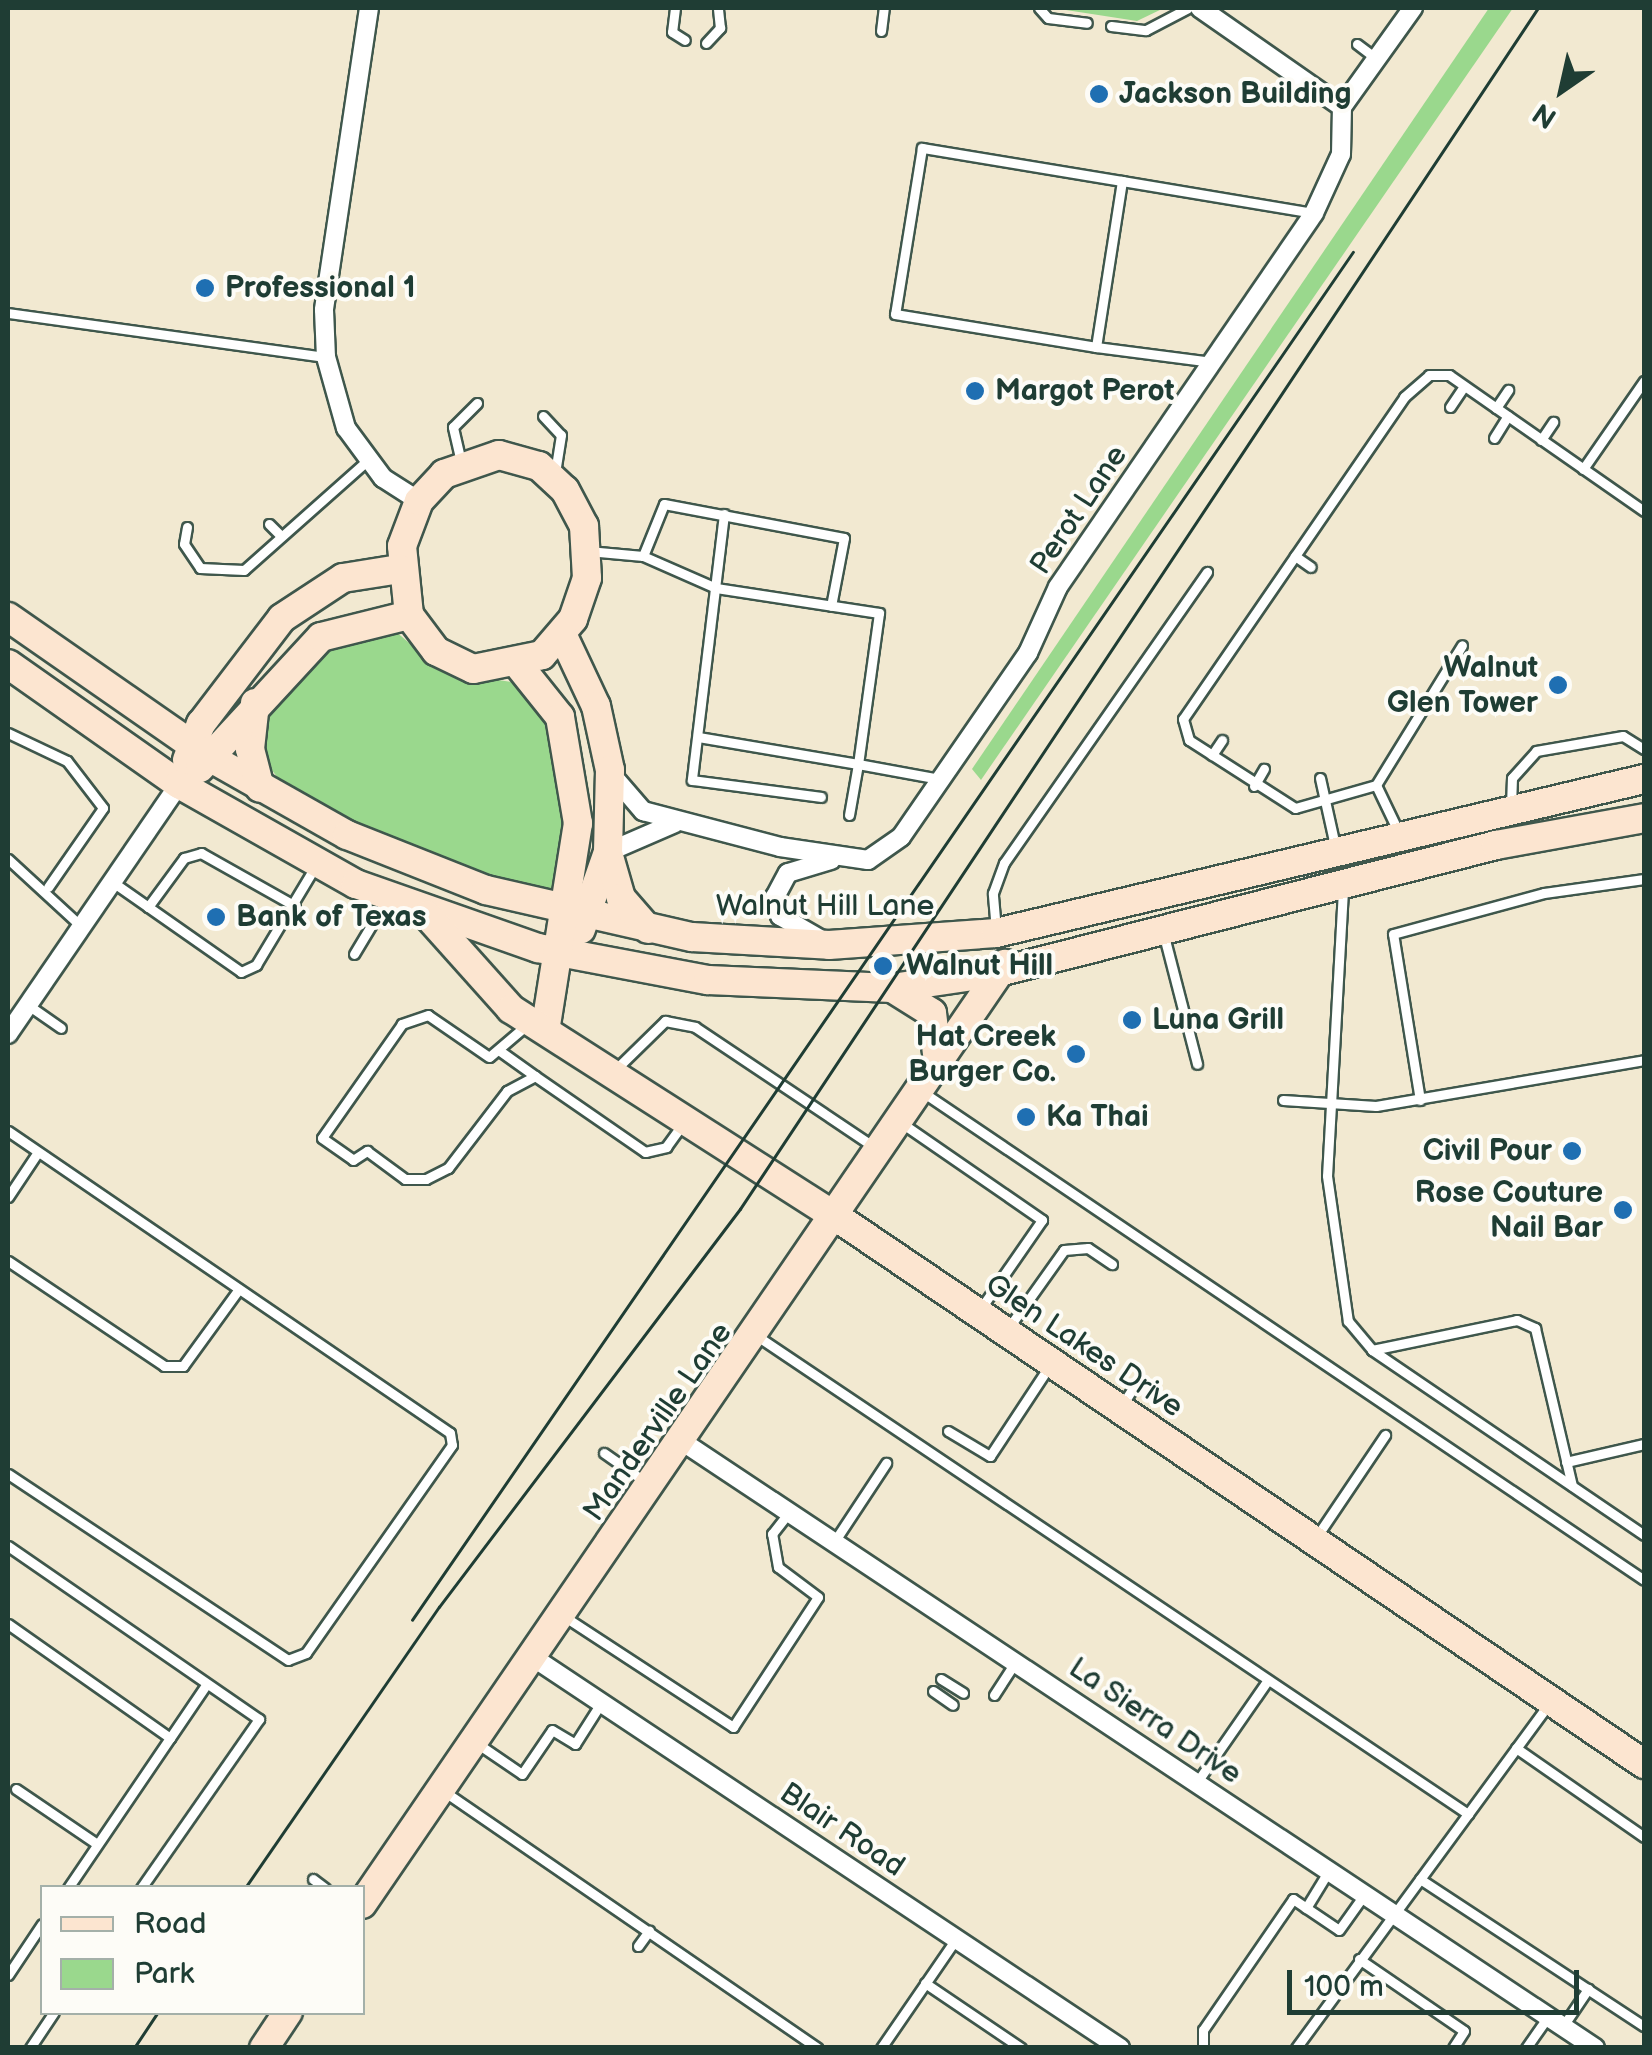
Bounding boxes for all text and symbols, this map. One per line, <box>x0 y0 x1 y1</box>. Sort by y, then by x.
north arrow <box>1512 40 1612 140</box>
place label: Jackson Building <box>1119 76 1351 112</box>
marker: Jackson Building <box>1088 83 1110 105</box>
text: N <box>1527 96 1563 135</box>
place label: Professional 1 <box>225 270 416 306</box>
marker: Professional 1 <box>194 277 216 299</box>
place label: Margot Perot <box>995 373 1175 409</box>
marker: Margot Perot <box>964 380 986 402</box>
street label: Perot Lane <box>1023 439 1135 581</box>
place label: Walnut Glen Tower <box>1387 650 1538 720</box>
marker: Walnut Glen Tower <box>1547 674 1569 696</box>
street label: Walnut Hill Lane <box>716 888 934 924</box>
place label: Bank of Texas <box>236 899 427 935</box>
marker: Bank of Texas <box>205 906 227 928</box>
place label: Walnut Hill <box>906 948 1053 984</box>
marker: Walnut Hill <box>870 953 896 979</box>
place label: Luna Grill <box>1152 1002 1284 1038</box>
marker: Luna Grill <box>1121 1009 1143 1031</box>
place label: Hat Creek Burger Co. <box>908 1019 1056 1090</box>
marker: Hat Creek Burger Co. <box>1065 1043 1087 1065</box>
place label: Ka Thai <box>1046 1099 1148 1135</box>
marker: Ka Thai <box>1015 1106 1037 1128</box>
place label: Civil Pour <box>1423 1133 1552 1169</box>
marker: Civil Pour <box>1561 1140 1583 1162</box>
place label: Rose Couture Nail Bar <box>1415 1175 1603 1246</box>
marker: Rose Couture Nail Bar <box>1612 1199 1634 1221</box>
street label: Glen Lakes Drive <box>978 1267 1190 1425</box>
street label: Manderville Lane <box>576 1316 740 1528</box>
street label: La Sierra Drive <box>1062 1650 1248 1792</box>
street label: Blair Road <box>773 1775 911 1885</box>
legend <box>40 1885 365 2015</box>
text: Road <box>134 1906 207 1942</box>
scale bar <box>1292 1950 1584 2012</box>
text: Park <box>134 1956 194 1992</box>
text: 100 m <box>1304 1969 1384 2005</box>

